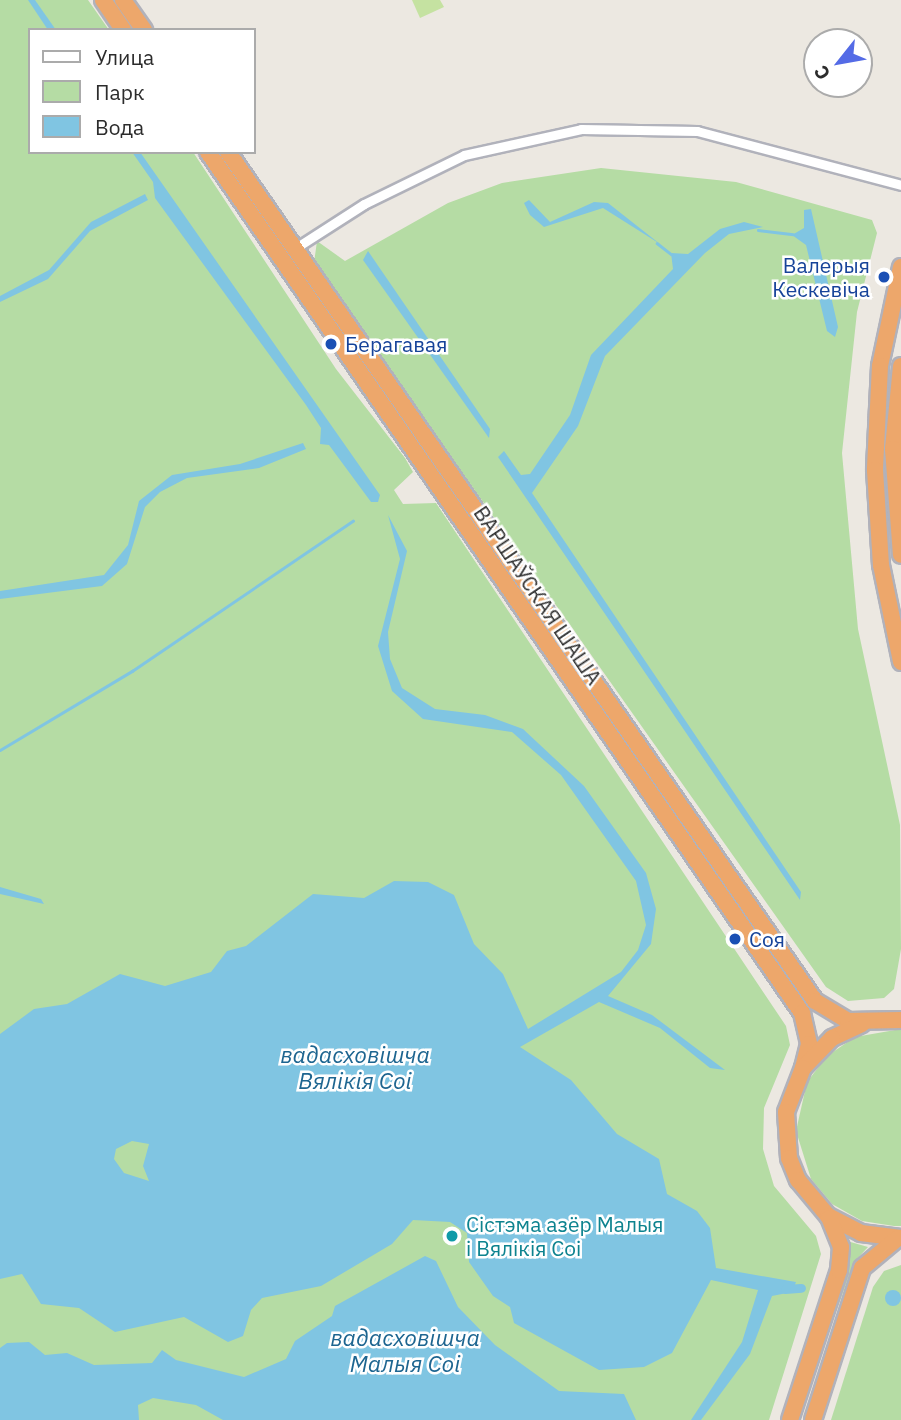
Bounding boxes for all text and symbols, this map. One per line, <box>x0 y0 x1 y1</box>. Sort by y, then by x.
legend <box>28 28 256 154</box>
north arrow <box>803 28 873 98</box>
text: Улица <box>95 43 154 71</box>
text: С <box>808 61 835 84</box>
text: Парк <box>95 78 145 106</box>
text: Вода <box>95 113 144 141</box>
place label: Валерыя Кескевіча <box>772 252 870 302</box>
marker: Валерыя Кескевіча <box>876 269 892 285</box>
place label: Берагавая <box>345 331 447 357</box>
marker: Берагавая <box>323 336 339 352</box>
street label: ВАРШАЎСКАЯ ШАША <box>469 501 607 689</box>
place label: Соя <box>749 926 785 952</box>
marker: Соя <box>727 931 743 947</box>
water label: вадасховішча Вялікія Соі <box>280 1040 430 1094</box>
place label: Сістэма азёр Малыя і Вялікія Соі <box>466 1211 664 1261</box>
marker: Сістэма азёр Малыя і Вялікія Соі <box>444 1228 460 1244</box>
water label: вадасховішча Малыя Соі <box>330 1323 480 1377</box>

